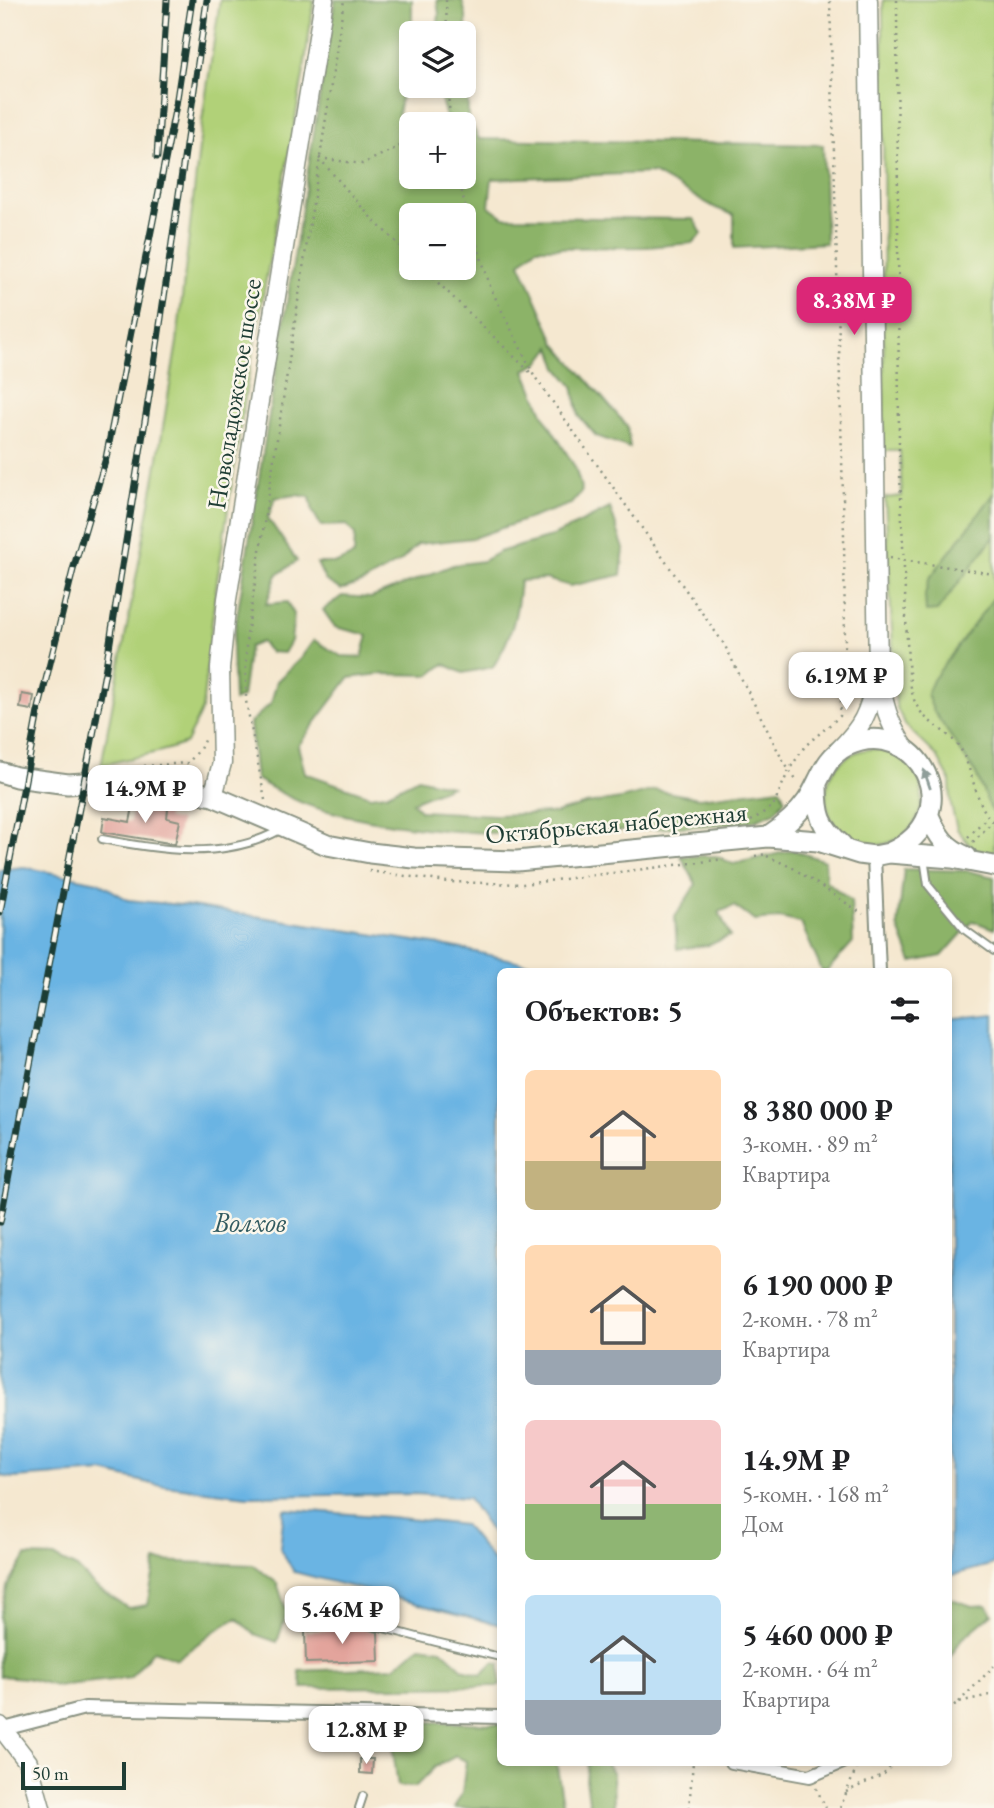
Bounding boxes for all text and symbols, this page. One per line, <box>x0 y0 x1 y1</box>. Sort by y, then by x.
map controls <box>399 21 476 280</box>
button: layers <box>399 21 476 98</box>
button: + <box>399 112 476 189</box>
button: − <box>399 203 476 280</box>
street label: Новоладожское шоссе <box>199 276 269 512</box>
pin: 8.38M ₽ <box>789 278 919 337</box>
text: 8.38M ₽ <box>813 285 895 315</box>
pin: 6.19M ₽ <box>781 652 911 712</box>
text: 6.19M ₽ <box>805 660 887 690</box>
pin: 14.9M ₽ <box>80 766 210 825</box>
one-way arrow <box>921 768 932 789</box>
text: 14.9M ₽ <box>104 773 186 803</box>
street label: Октябрьская набережная <box>484 795 748 851</box>
text: Объектов: 5 <box>525 991 683 1030</box>
icon: filters <box>886 991 924 1029</box>
text: 8 380 000 ₽ <box>742 1090 893 1129</box>
icon: home <box>581 1098 665 1182</box>
text: 3-комн. · 89 m² <box>742 1129 878 1159</box>
text: Квартира <box>742 1159 830 1189</box>
water label: Волхов <box>212 1204 287 1240</box>
text: 6 190 000 ₽ <box>742 1265 893 1304</box>
icon: home <box>581 1273 665 1357</box>
text: 2-комн. · 78 m² <box>742 1304 878 1334</box>
text: Квартира <box>742 1334 830 1364</box>
text: 14.9M ₽ <box>742 1440 850 1479</box>
icon: home <box>581 1448 665 1532</box>
text: 5-комн. · 168 m² <box>742 1479 889 1509</box>
text: Дом <box>742 1509 784 1539</box>
pin: 5.46M ₽ <box>277 1586 407 1646</box>
text: 5.46M ₽ <box>301 1594 383 1624</box>
text: 5 460 000 ₽ <box>742 1615 893 1654</box>
icon: home <box>581 1623 665 1707</box>
text: 2-комн. · 64 m² <box>742 1654 878 1684</box>
text: Квартира <box>742 1684 830 1714</box>
pin: 12.8M ₽ <box>301 1706 431 1766</box>
text: 12.8M ₽ <box>325 1714 407 1744</box>
scale bar <box>21 1759 126 1791</box>
text: 50 m <box>32 1761 69 1786</box>

